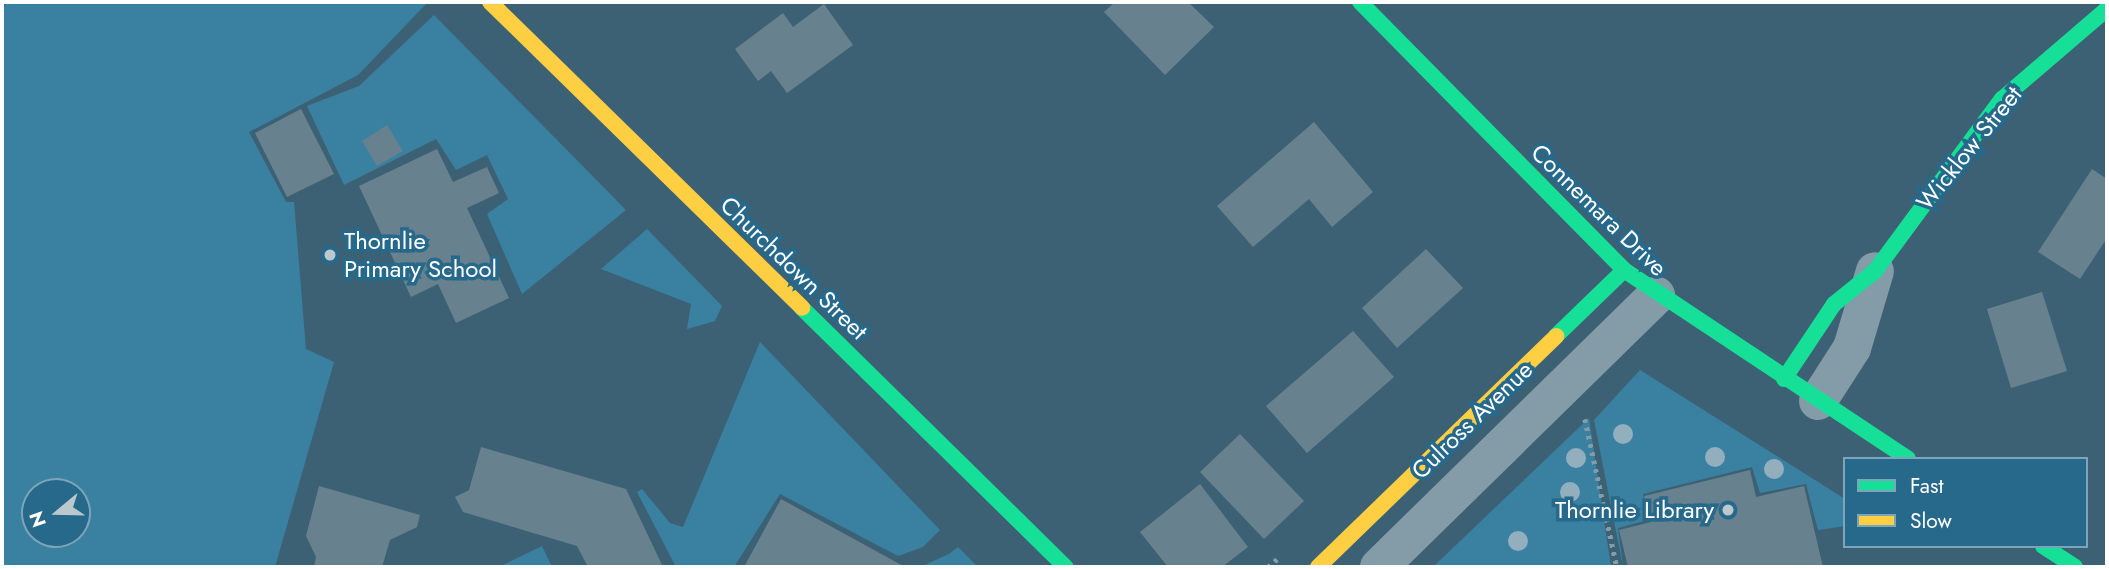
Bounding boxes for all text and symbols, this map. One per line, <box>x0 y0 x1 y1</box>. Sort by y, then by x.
street label: Wicklow Street <box>1910 80 2028 216</box>
street label: Connemara Drive <box>1525 138 1673 282</box>
street label: Churchdown Street <box>714 190 874 346</box>
place label: Thornlie Primary School <box>344 227 497 283</box>
marker: Thornlie Primary School <box>322 247 338 263</box>
street label: Culross Avenue <box>1406 355 1538 485</box>
legend <box>1843 457 2088 548</box>
text: Fast <box>1910 471 1943 501</box>
north arrow <box>21 478 91 548</box>
place label: Thornlie Library <box>1555 496 1714 524</box>
marker: Thornlie Library <box>1720 502 1736 518</box>
text: Slow <box>1910 506 1952 536</box>
text: N <box>22 508 53 531</box>

